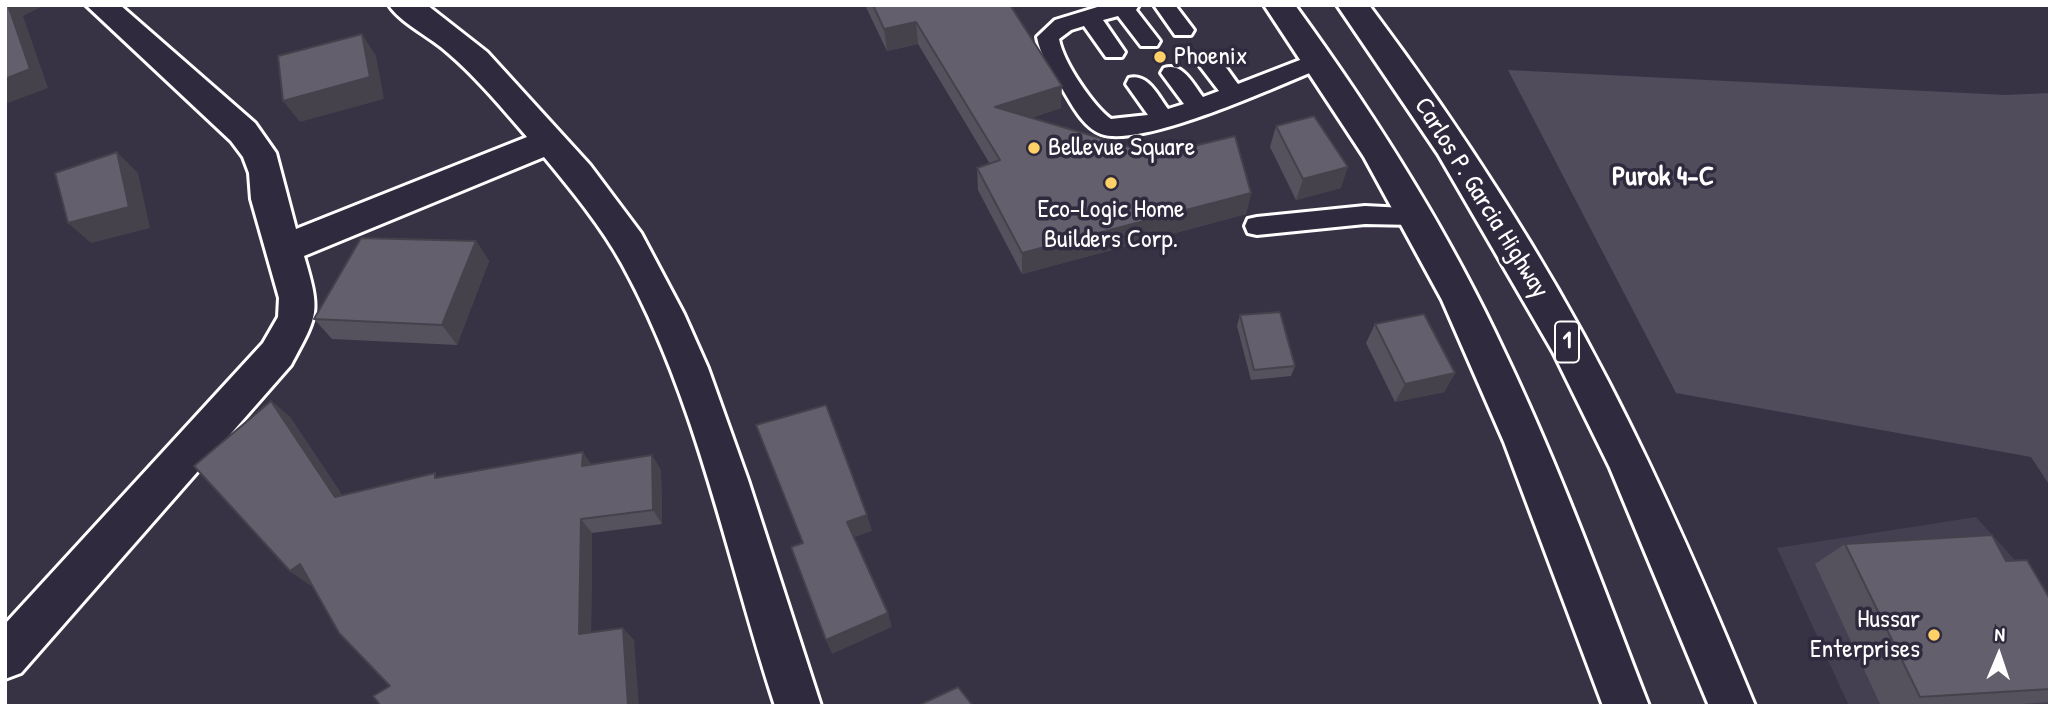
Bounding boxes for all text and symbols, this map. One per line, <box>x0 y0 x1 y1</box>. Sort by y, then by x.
place label: Phoenix <box>1174 41 1247 73</box>
marker: Phoenix <box>1152 49 1168 65</box>
street label: Carlos P. Garcia Highway <box>1407 92 1555 304</box>
place label: Bellevue Square <box>1048 132 1195 164</box>
marker: Bellevue Square <box>1026 140 1042 156</box>
district label: Purok 4-C <box>1612 161 1714 195</box>
marker: Eco-Logic Home Builders Corp. <box>1103 175 1119 191</box>
place label: Eco-Logic Home Builders Corp. <box>1038 194 1184 256</box>
road number: 1 <box>1555 321 1579 362</box>
place label: Hussar Enterprises <box>1810 604 1920 666</box>
north arrow <box>1964 620 2034 690</box>
text: N <box>1994 621 2005 647</box>
marker: Hussar Enterprises <box>1926 627 1942 643</box>

